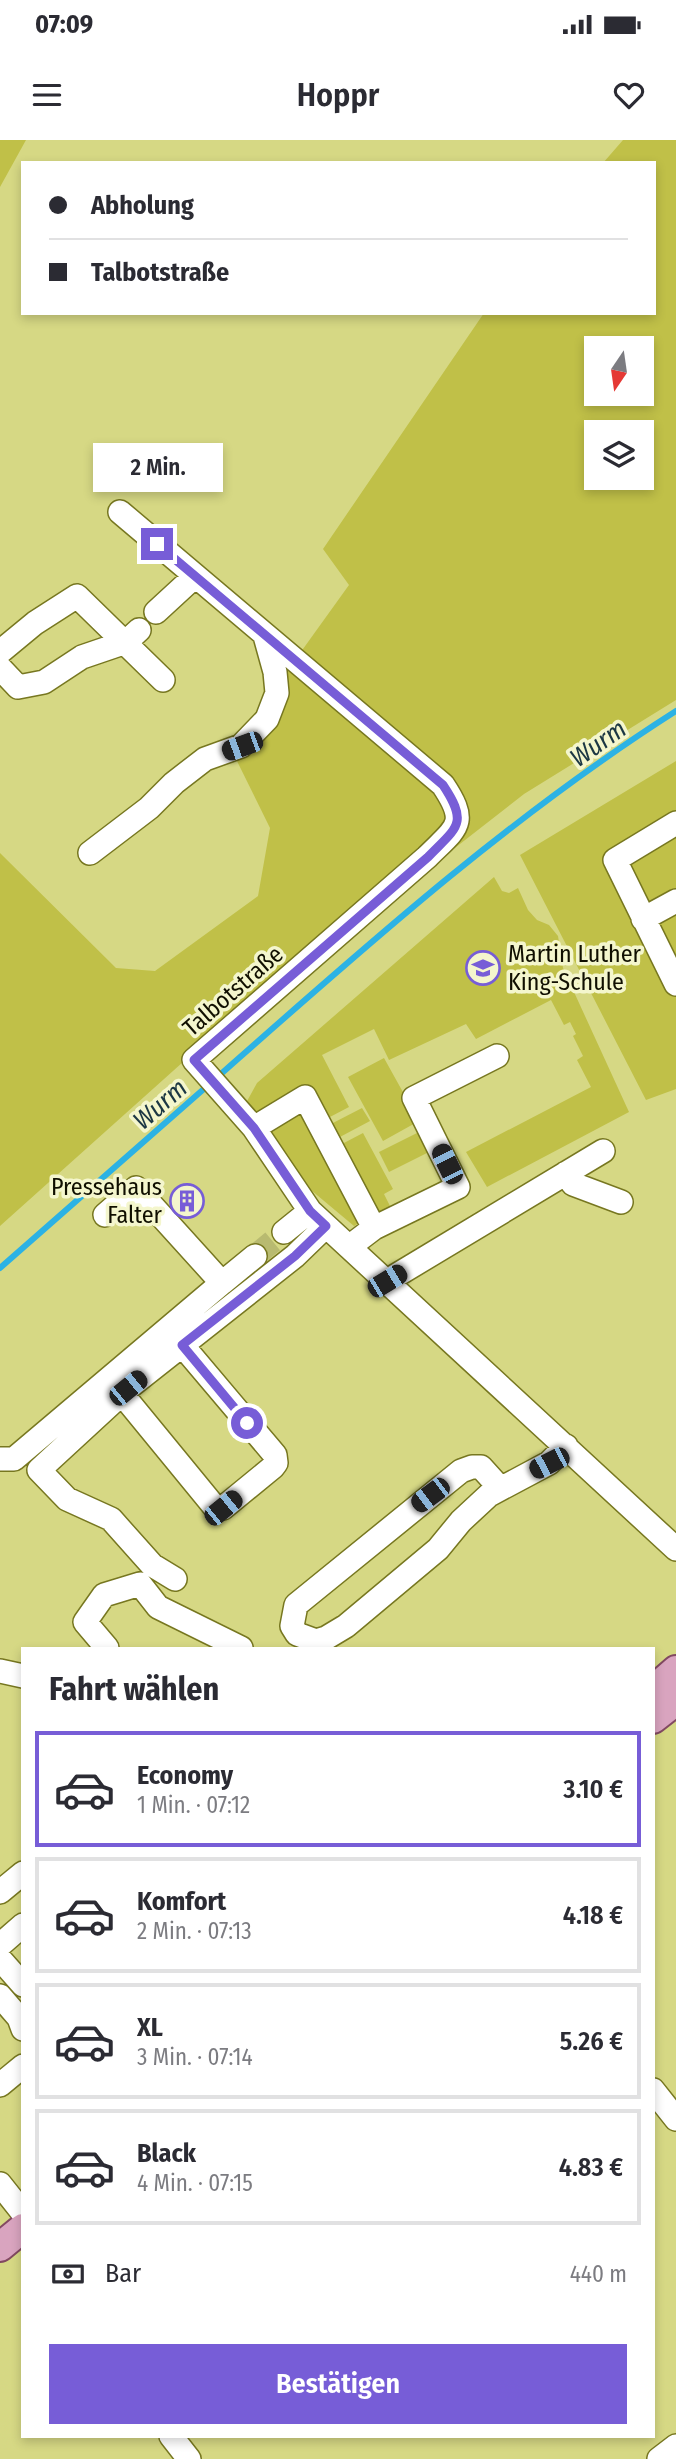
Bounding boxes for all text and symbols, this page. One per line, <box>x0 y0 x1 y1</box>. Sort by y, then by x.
text: 07:09 <box>35 9 93 40</box>
icon: menu <box>28 76 66 114</box>
text: Hoppr <box>297 76 379 114</box>
icon: heart <box>610 76 648 114</box>
text: Abholung <box>91 190 194 221</box>
text: Talbotstraße <box>91 257 229 288</box>
north arrow <box>584 336 654 406</box>
map controls <box>584 336 654 490</box>
button: layers <box>584 420 654 490</box>
callout: 2 Min. <box>92 442 222 492</box>
text: 2 Min. <box>130 453 186 481</box>
route end <box>141 528 173 560</box>
water label: Wurm <box>564 713 632 774</box>
car <box>219 729 266 763</box>
street label: Talbotstraße <box>177 940 289 1042</box>
place label: Martin Luther King-Schule <box>508 940 642 996</box>
school or university icon: Martin Luther King-Schule <box>464 949 502 987</box>
water label: Wurm <box>127 1073 194 1136</box>
car <box>429 1141 466 1187</box>
place label: Pressehaus Falter <box>51 1173 163 1229</box>
building icon: Pressehaus Falter <box>168 1182 206 1220</box>
car <box>364 1261 411 1301</box>
car <box>106 1367 151 1409</box>
route start <box>231 1407 263 1439</box>
car <box>526 1444 573 1482</box>
car <box>407 1474 454 1516</box>
car <box>201 1487 246 1529</box>
text: Fahrt wählen <box>49 1670 219 1708</box>
icon: car <box>53 1758 116 1821</box>
text: Economy <box>137 1760 233 1791</box>
text: 3.10 € <box>563 1774 623 1805</box>
text: 1 Min. · 07:12 <box>137 1791 250 1819</box>
icon: car <box>53 1884 116 1947</box>
text: Komfort <box>137 1886 226 1917</box>
text: 4.18 € <box>563 1900 623 1931</box>
text: 2 Min. · 07:13 <box>137 1917 252 1945</box>
icon: car <box>53 2010 116 2073</box>
text: XL <box>137 2012 163 2043</box>
text: 5.26 € <box>560 2026 623 2057</box>
text: 3 Min. · 07:14 <box>137 2043 253 2071</box>
icon: car <box>53 2136 116 2199</box>
text: Black <box>137 2138 196 2169</box>
text: 4.83 € <box>559 2152 623 2183</box>
text: 4 Min. · 07:15 <box>137 2169 253 2197</box>
icon: cash <box>49 2255 87 2293</box>
text: Bar <box>105 2258 141 2289</box>
text: 440 m <box>570 2260 627 2288</box>
button: Bestätigen <box>49 2344 627 2424</box>

